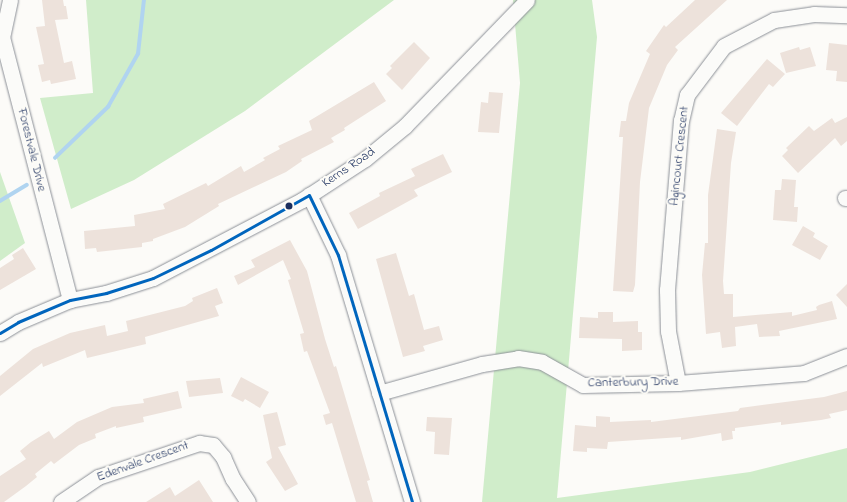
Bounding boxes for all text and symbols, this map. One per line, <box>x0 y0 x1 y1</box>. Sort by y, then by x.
street label: Agincourt Crescent <box>667 105 693 207</box>
street label: Forestvale Drive <box>13 107 49 193</box>
street label: Kerns Road <box>319 145 379 191</box>
unlabelled marker <box>284 201 294 211</box>
street label: Canterbury Drive <box>588 374 678 392</box>
street label: Edenvale Crescent <box>95 438 191 486</box>

